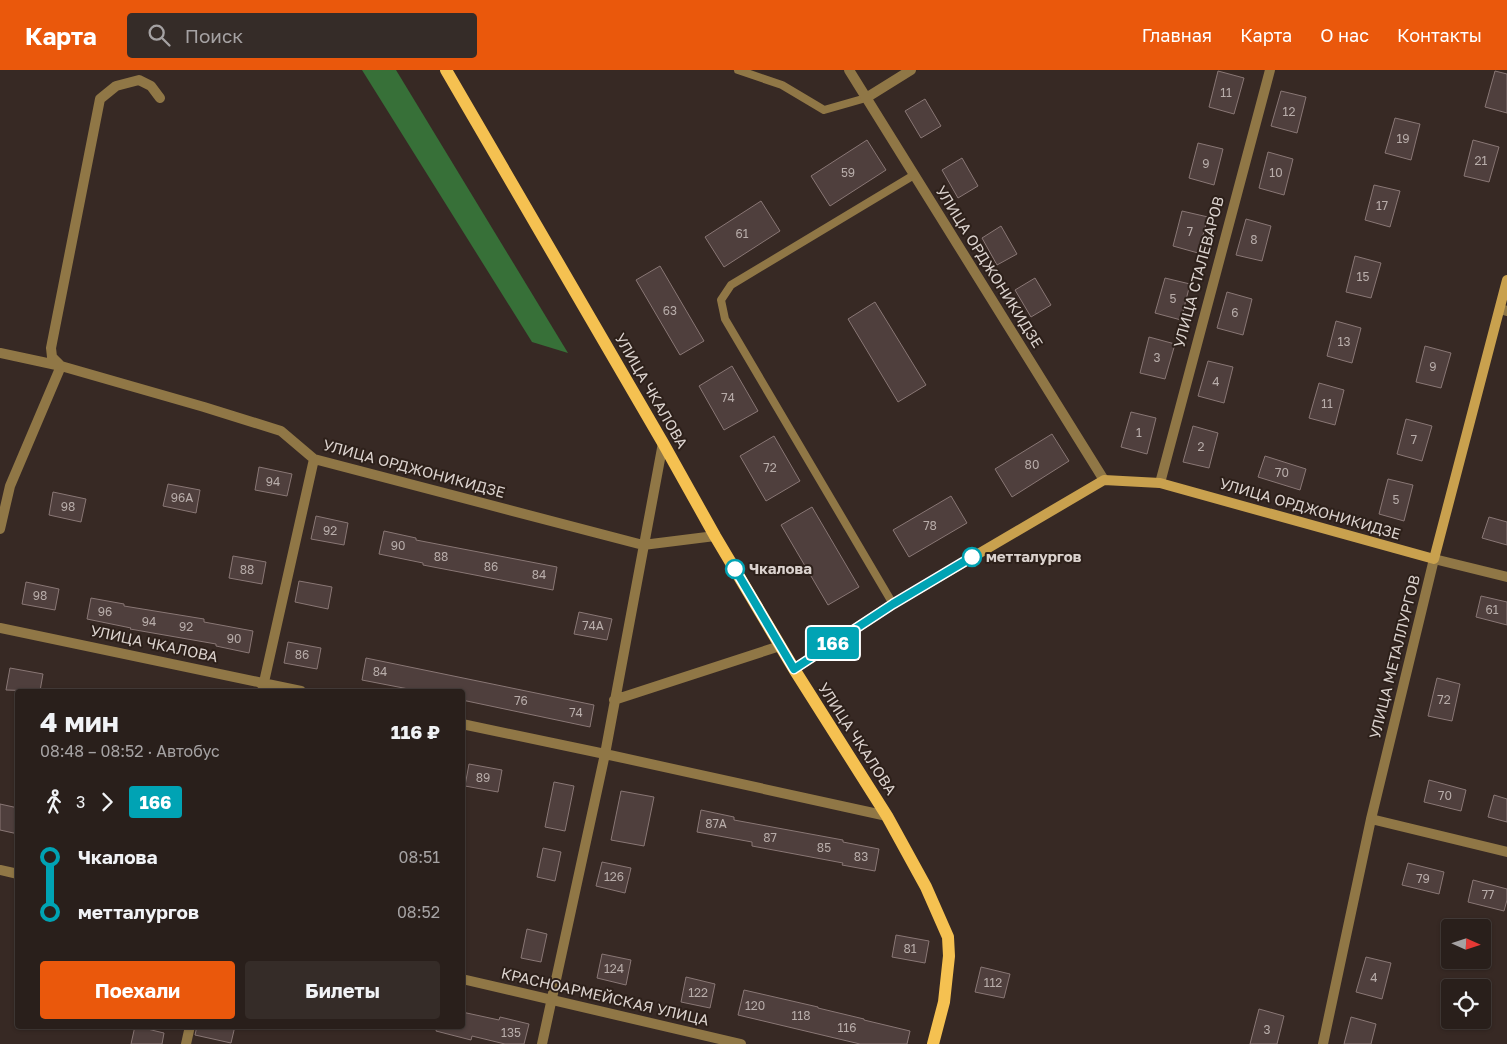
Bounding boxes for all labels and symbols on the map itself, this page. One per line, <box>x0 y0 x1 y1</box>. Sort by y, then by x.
house number: 11 <box>1220 85 1232 100</box>
house number: 12 <box>1283 104 1295 119</box>
house number: 19 <box>1396 131 1410 146</box>
house number: 21 <box>1475 153 1488 168</box>
house number: 9 <box>1202 156 1210 171</box>
house number: 59 <box>841 165 855 180</box>
house number: 10 <box>1269 165 1283 180</box>
street label: УЛИЦА ОРДЖОНИКИДЗЕ <box>932 182 1047 351</box>
street label: УЛИЦА СТАЛЕВАРОВ <box>1169 194 1227 349</box>
house number: 17 <box>1376 198 1388 213</box>
house number: 7 <box>1187 224 1193 239</box>
house number: 61 <box>735 226 749 241</box>
house number: 8 <box>1250 232 1258 247</box>
house number: 15 <box>1357 269 1369 284</box>
house number: 5 <box>1170 291 1177 306</box>
house number: 63 <box>663 303 677 318</box>
house number: 6 <box>1231 305 1239 320</box>
street label: УЛИЦА ЧКАЛОВА <box>612 330 692 451</box>
house number: 13 <box>1338 334 1350 349</box>
house number: 3 <box>1153 350 1161 365</box>
house number: 9 <box>1429 359 1437 374</box>
house number: 4 <box>1212 374 1220 389</box>
house number: 74 <box>721 390 735 405</box>
house number: 11 <box>1321 396 1333 411</box>
house number: 1 <box>1136 425 1142 440</box>
house number: 7 <box>1411 432 1417 447</box>
street label: УЛИЦА ОРДЖОНИКИДЗЕ <box>321 435 507 501</box>
house number: 2 <box>1198 439 1205 454</box>
house number: 80 <box>1025 457 1039 472</box>
house number: 72 <box>763 460 777 475</box>
house number: 70 <box>1275 465 1289 480</box>
house number: 94 <box>266 474 280 489</box>
street label: УЛИЦА ОРДЖОНИКИДЗЕ <box>1218 474 1403 543</box>
house number: 96А <box>171 490 193 505</box>
house number: 5 <box>1393 492 1400 507</box>
house number: 98 <box>61 499 75 514</box>
house number: 78 <box>923 518 937 533</box>
house number: 92 <box>323 523 337 538</box>
house number: 90 <box>391 538 405 553</box>
marker: метталургов <box>962 547 982 567</box>
place label: метталургов <box>986 547 1082 565</box>
house number: 88 <box>434 549 448 564</box>
house number: 86 <box>484 559 498 574</box>
marker: Чкалова <box>725 559 745 579</box>
place label: Чкалова <box>749 559 812 577</box>
house number: 88 <box>240 562 254 577</box>
house number: 84 <box>532 567 546 582</box>
street label: УЛИЦА МЕТАЛЛУРГОВ <box>1365 573 1423 741</box>
house number: 98 <box>33 588 47 603</box>
house number: 61 <box>1485 602 1499 617</box>
house number: 96 <box>98 604 112 619</box>
house number: 94 <box>142 614 156 629</box>
house number: 74А <box>582 618 604 633</box>
house number: 92 <box>179 619 193 634</box>
street label: УЛИЦА ЧКАЛОВА <box>89 621 220 665</box>
line badge: 166 <box>804 627 862 659</box>
house number: 90 <box>227 631 241 646</box>
house number: 86 <box>295 647 309 662</box>
house number: 84 <box>373 664 387 679</box>
street label: УЛИЦА ЧКАЛОВА <box>815 679 901 798</box>
house number: 72 <box>1437 692 1451 707</box>
house number: 76 <box>514 693 528 708</box>
house number: 74 <box>569 705 583 720</box>
house number: 89 <box>476 770 490 785</box>
house number: 70 <box>1438 788 1452 803</box>
house number: 87А <box>705 816 727 831</box>
house number: 87 <box>763 830 777 845</box>
house number: 85 <box>817 840 831 855</box>
house number: 83 <box>854 849 868 864</box>
house number: 126 <box>604 869 624 884</box>
house number: 79 <box>1416 871 1430 886</box>
house number: 77 <box>1482 887 1494 902</box>
north arrow <box>1441 919 1491 969</box>
house number: 81 <box>903 941 917 956</box>
house number: 124 <box>604 961 624 976</box>
street label: КРАСНОАРМЕЙСКАЯ УЛИЦА <box>499 963 711 1029</box>
house number: 4 <box>1370 970 1378 985</box>
house number: 112 <box>984 975 1002 990</box>
house number: 122 <box>688 985 708 1000</box>
house number: 120 <box>745 998 765 1013</box>
house number: 118 <box>792 1008 810 1023</box>
house number: 116 <box>838 1020 856 1035</box>
house number: 3 <box>1263 1022 1271 1037</box>
house number: 135 <box>501 1025 521 1040</box>

